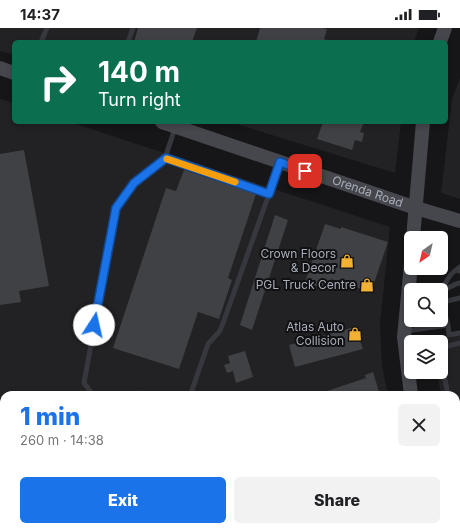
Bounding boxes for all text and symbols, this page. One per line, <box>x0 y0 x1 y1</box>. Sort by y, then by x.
text: 14:37 <box>20 5 60 24</box>
text: 140 m <box>98 55 180 89</box>
icon: right <box>32 56 84 108</box>
text: Turn right <box>98 89 181 110</box>
pin <box>288 154 322 188</box>
icon: arrive <box>294 160 316 182</box>
street label: Orenda Road <box>330 172 405 210</box>
north arrow <box>404 231 448 275</box>
map controls <box>404 231 448 379</box>
place label: Crown Floors & Decor <box>260 246 336 275</box>
shop icon: Crown Floors & Decor <box>339 253 355 269</box>
place label: PGL Truck Centre <box>256 277 356 292</box>
shop icon: PGL Truck Centre <box>359 277 375 293</box>
button: search <box>404 283 448 327</box>
position arrow <box>73 304 115 346</box>
place label: Atlas Auto Collision <box>286 319 344 348</box>
shop icon: Atlas Auto Collision <box>347 326 363 342</box>
button: layers <box>404 335 448 379</box>
text: 1 min <box>20 402 80 431</box>
button: close <box>398 404 440 446</box>
text: 260 m · 14:38 <box>20 432 104 448</box>
button: Exit <box>20 477 226 523</box>
button: Share <box>234 477 440 523</box>

